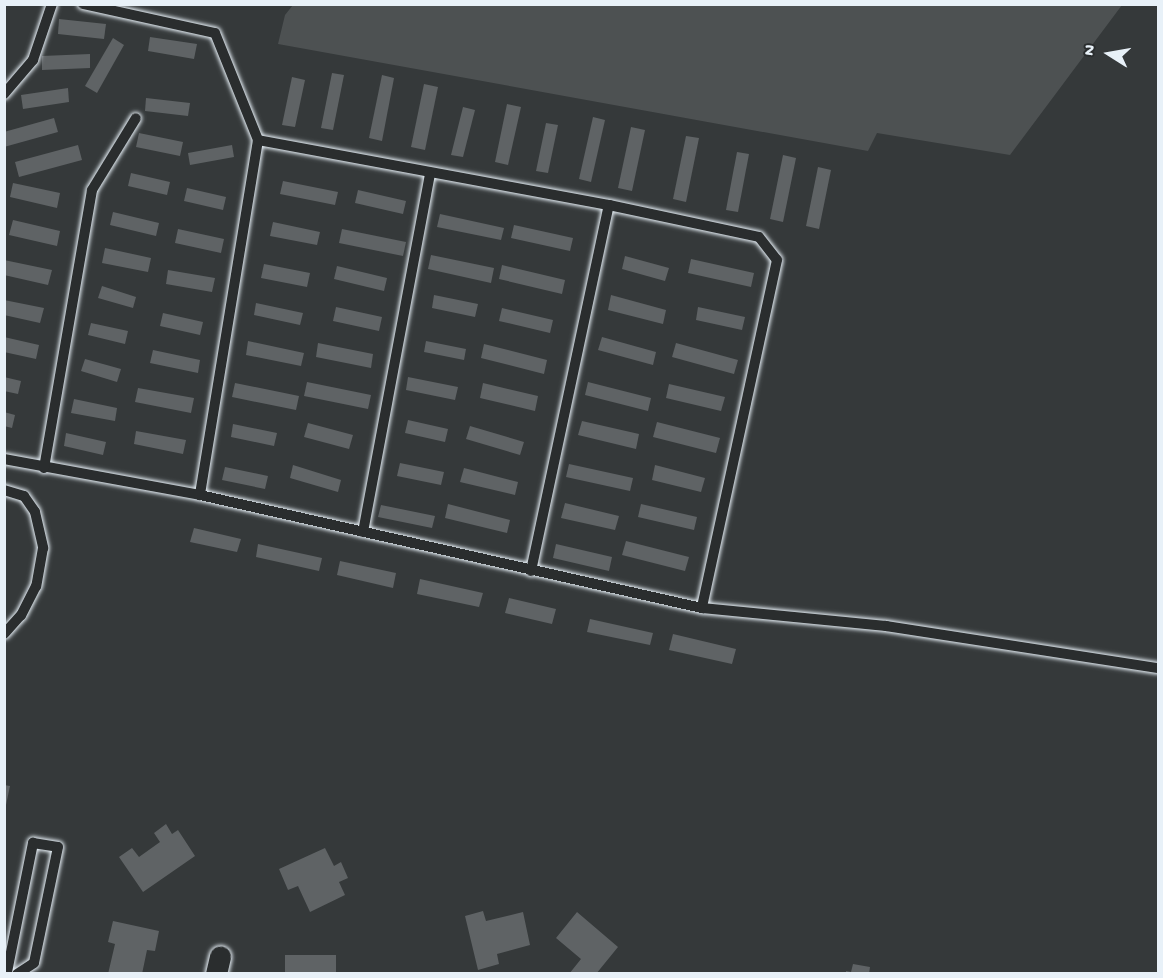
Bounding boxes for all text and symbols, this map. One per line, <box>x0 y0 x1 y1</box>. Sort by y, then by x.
north arrow <box>1079 24 1139 84</box>
text: N <box>1081 44 1101 57</box>

